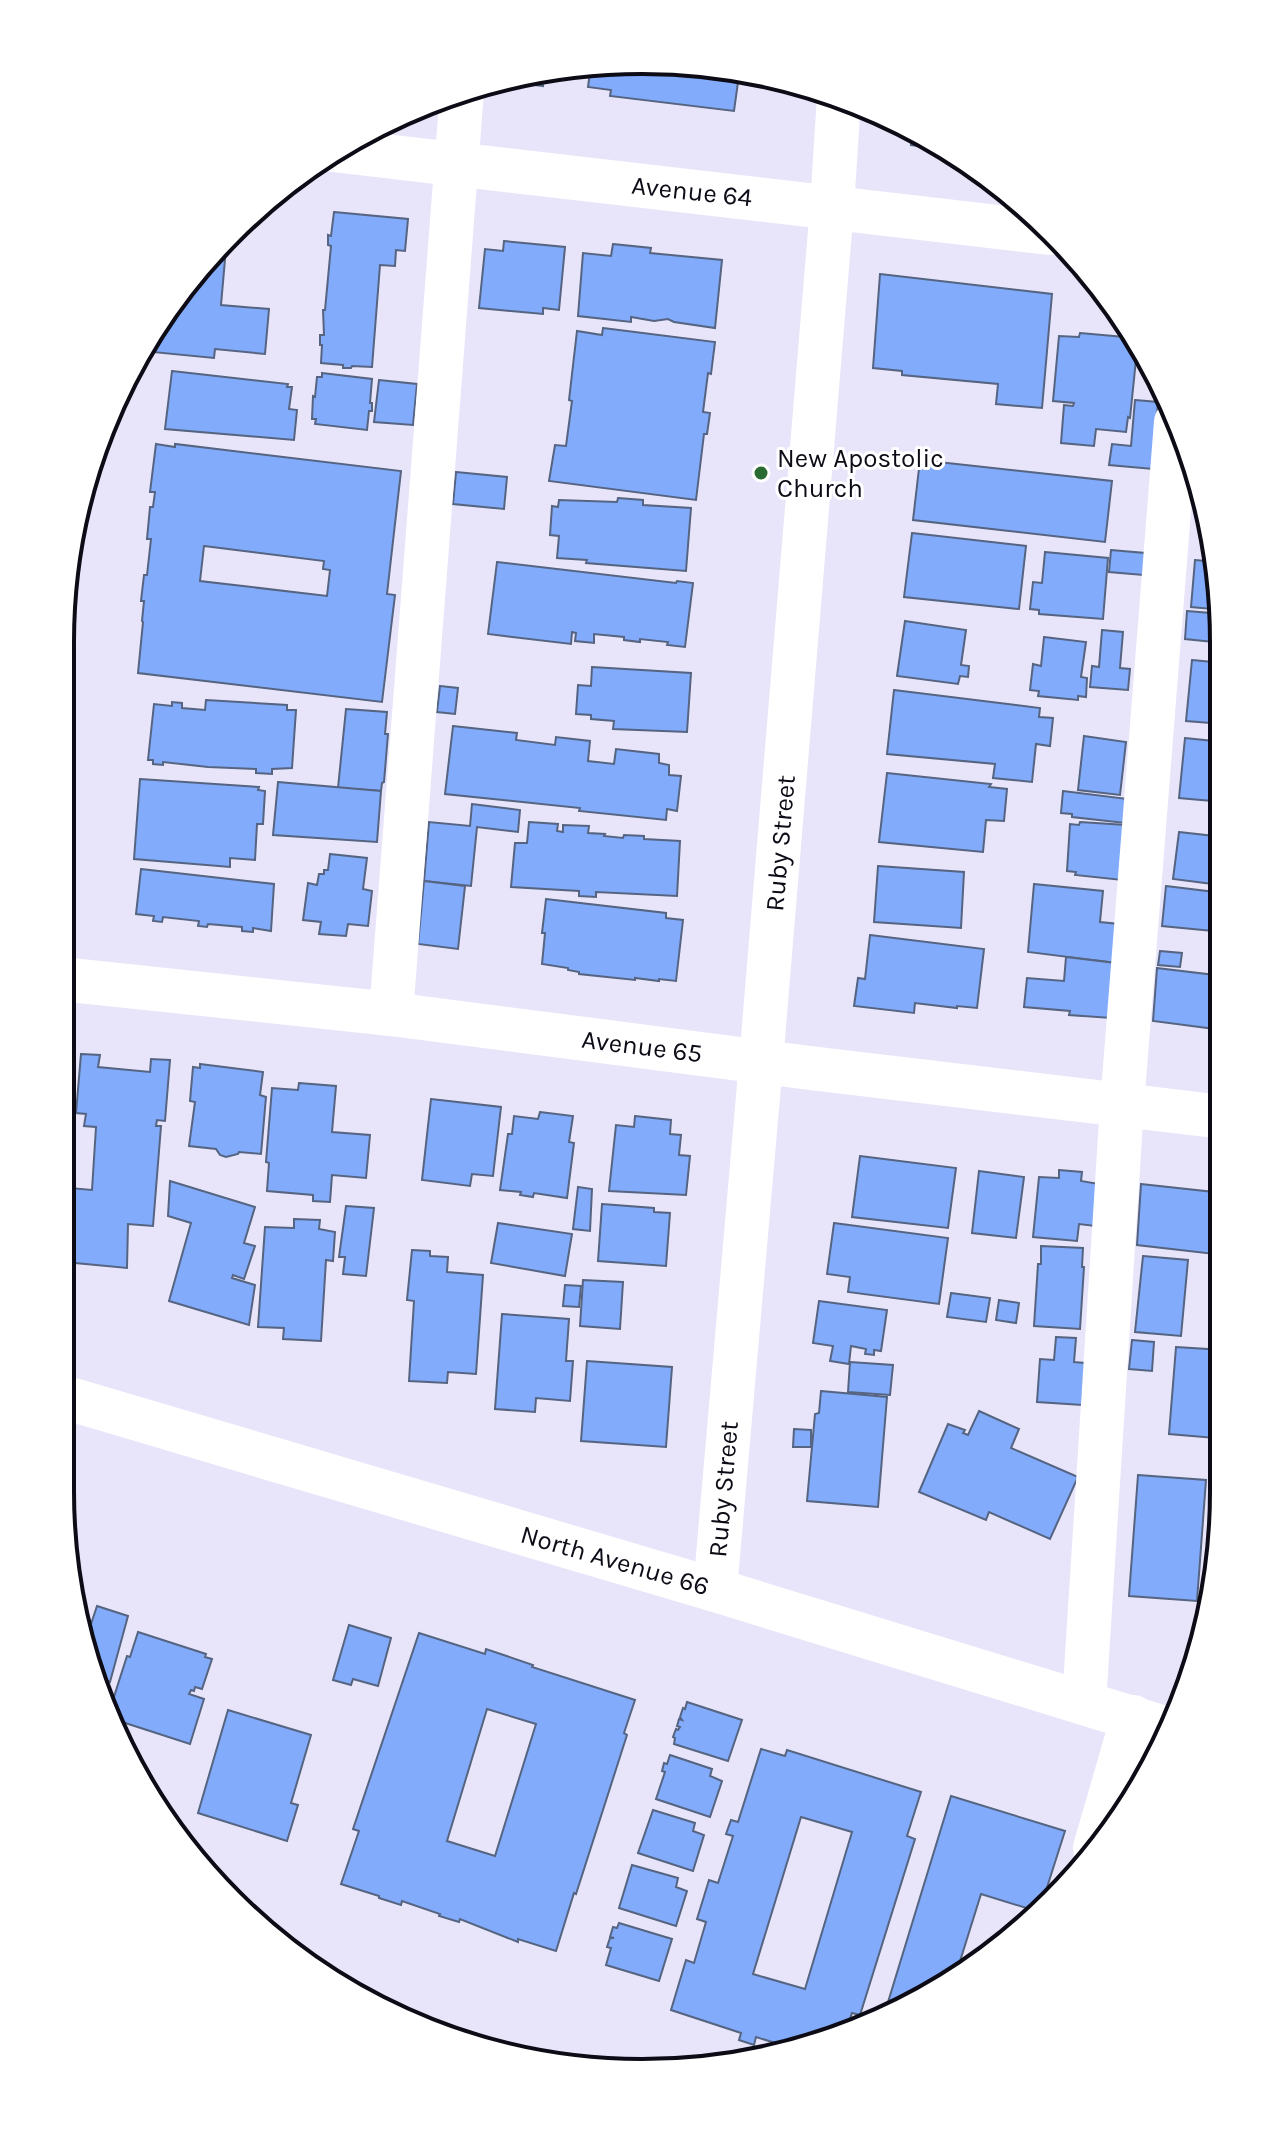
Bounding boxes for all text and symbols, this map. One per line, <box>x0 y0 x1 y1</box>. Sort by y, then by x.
street label: Avenue 64 <box>630 170 754 213</box>
place label: New Apostolic Church <box>777 443 944 504</box>
marker: New Apostolic Church <box>752 464 770 482</box>
street label: Ruby Street <box>759 773 802 913</box>
street label: Avenue 65 <box>580 1024 704 1069</box>
street label: Ruby Street <box>702 1419 745 1559</box>
street label: North Avenue 66 <box>517 1519 713 1602</box>

